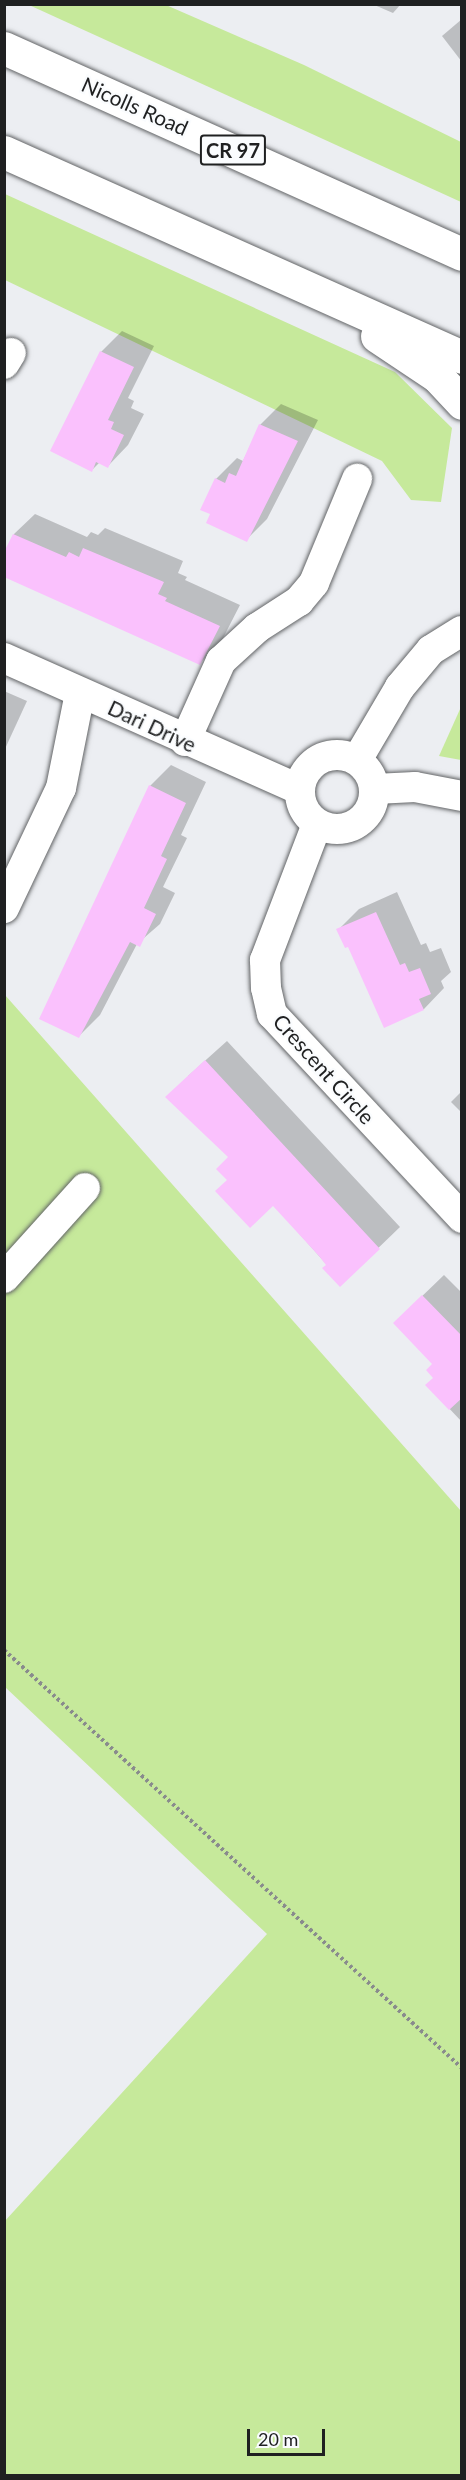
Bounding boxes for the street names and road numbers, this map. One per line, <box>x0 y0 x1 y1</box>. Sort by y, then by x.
street label: Nicolls Road <box>78 71 192 141</box>
road number: CR 97 <box>198 133 268 167</box>
street label: Dari Drive <box>104 695 200 757</box>
street label: Crescent Circle <box>268 1009 380 1129</box>

